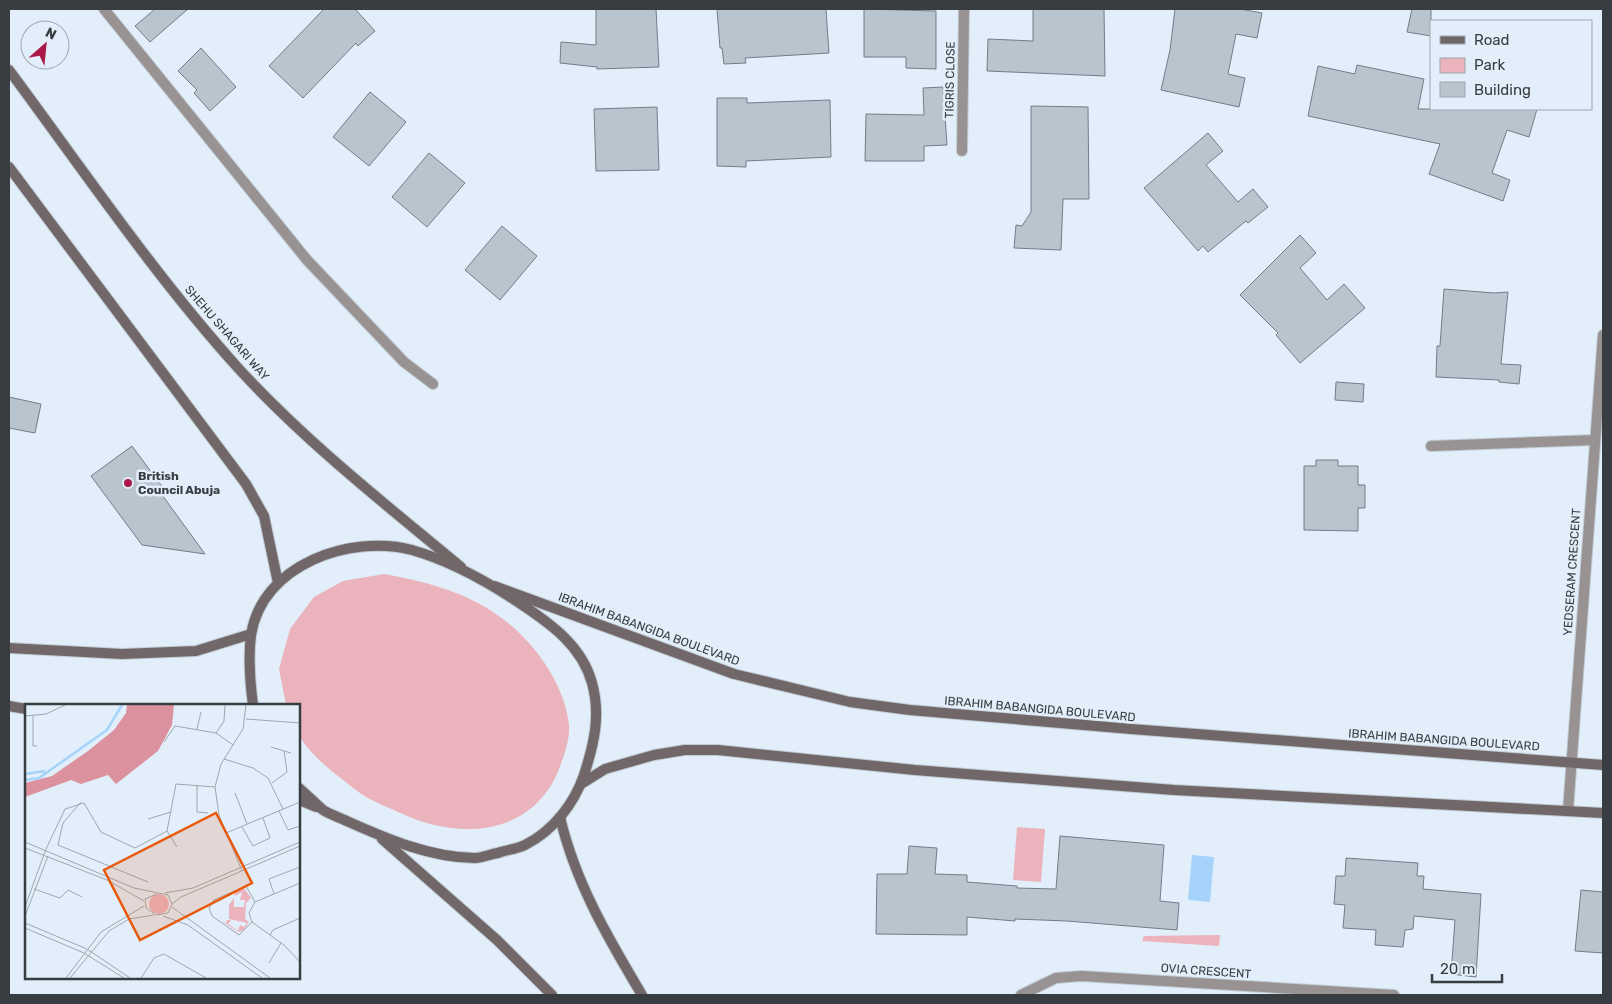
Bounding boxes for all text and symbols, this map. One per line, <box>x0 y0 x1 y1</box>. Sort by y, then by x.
north arrow <box>20 20 70 70</box>
legend <box>1430 20 1592 110</box>
text: N <box>42 24 59 44</box>
text: Road <box>1474 31 1510 49</box>
street label: TIGRIS CLOSE <box>942 41 958 119</box>
text: Park <box>1474 56 1505 74</box>
text: Building <box>1474 81 1531 99</box>
street label: SHEHU SHAGARI WAY <box>182 283 272 384</box>
place label: British Council Abuja <box>138 469 220 497</box>
marker: British Council Abuja <box>122 477 134 489</box>
street label: YEDSERAM CRESCENT <box>1561 508 1583 636</box>
street label: IBRAHIM BABANGIDA BOULEVARD <box>556 590 742 668</box>
street label: IBRAHIM BABANGIDA BOULEVARD <box>944 694 1136 724</box>
inset map <box>25 704 300 979</box>
street label: IBRAHIM BABANGIDA BOULEVARD <box>1348 726 1540 754</box>
scale bar <box>1432 952 1502 984</box>
text: 20 m <box>1440 960 1475 978</box>
street label: OVIA CRESCENT <box>1160 961 1252 981</box>

